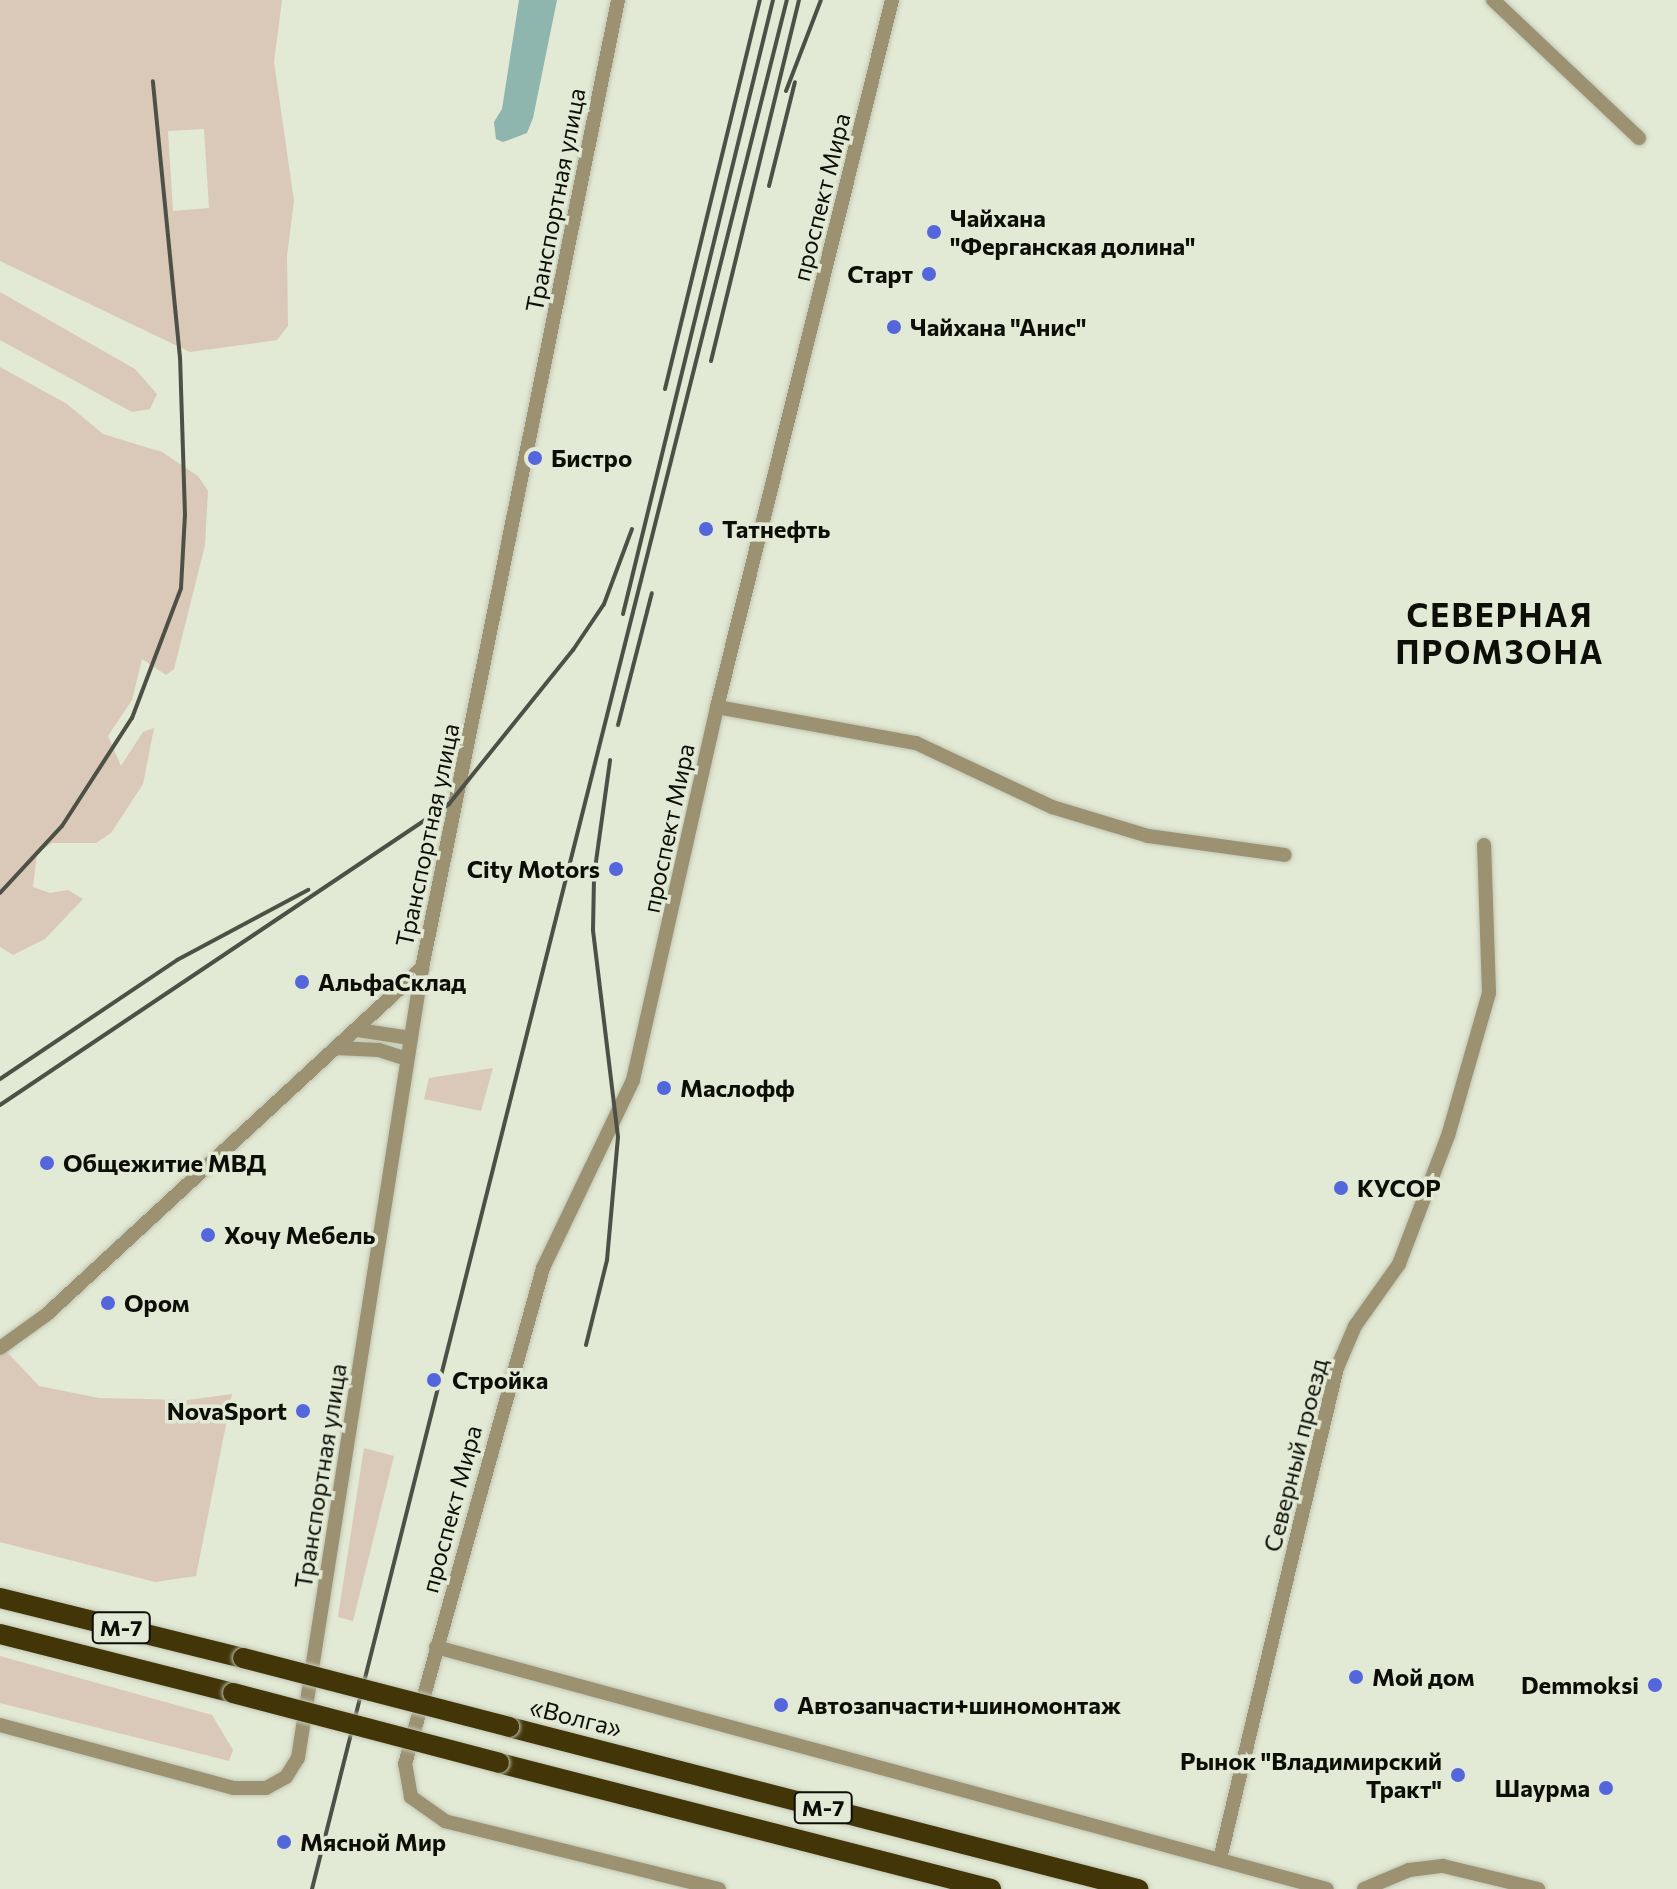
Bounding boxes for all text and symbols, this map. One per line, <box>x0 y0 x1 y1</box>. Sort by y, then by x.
street label: Транспортная улица <box>519 86 591 314</box>
street label: проспект Мира <box>786 110 856 284</box>
place label: Чайхана "Ферганская долина" <box>950 204 1196 260</box>
marker: Чайхана "Ферганская долина" <box>925 223 943 241</box>
place label: Старт <box>847 260 913 288</box>
marker: Старт <box>920 265 938 283</box>
place label: Чайхана "Анис" <box>910 313 1086 341</box>
marker: Чайхана "Анис" <box>885 318 903 336</box>
place label: Бистро <box>551 444 632 472</box>
marker: Бистро <box>526 449 544 467</box>
place label: Татнефть <box>722 515 830 543</box>
marker: Татнефть <box>697 520 715 538</box>
district label: СЕВЕРНАЯ ПРОМЗОНА <box>1396 596 1604 671</box>
street label: Транспортная улица <box>389 721 465 949</box>
street label: проспект Мира <box>636 741 700 915</box>
place label: City Motors <box>467 855 600 883</box>
marker: City Motors <box>607 860 625 878</box>
place label: АльфаСклад <box>318 968 466 996</box>
marker: АльфаСклад <box>293 973 311 991</box>
place label: Маслофф <box>680 1074 795 1102</box>
marker: Маслофф <box>655 1079 673 1097</box>
place label: Общежитие МВД <box>63 1149 266 1177</box>
marker: Общежитие МВД <box>38 1154 56 1172</box>
place label: КУСОР <box>1357 1174 1441 1202</box>
marker: КУСОР <box>1332 1179 1350 1197</box>
place label: Хочу Мебель <box>224 1221 375 1249</box>
marker: Хочу Мебель <box>199 1226 217 1244</box>
place label: Ором <box>124 1289 190 1317</box>
marker: Ором <box>99 1294 117 1312</box>
street label: Северный проезд <box>1257 1355 1333 1555</box>
street label: Транспортная улица <box>288 1361 352 1591</box>
place label: Стройка <box>452 1366 548 1394</box>
marker: Стройка <box>423 1369 445 1391</box>
place label: NovaSport <box>167 1397 287 1425</box>
marker: NovaSport <box>294 1402 312 1420</box>
street label: проспект Мира <box>415 1422 487 1596</box>
road number: М-7 <box>91 1610 151 1646</box>
place label: Мой дом <box>1372 1663 1475 1691</box>
marker: Мой дом <box>1347 1668 1365 1686</box>
place label: Demmoksi <box>1521 1671 1639 1699</box>
marker: Demmoksi <box>1646 1676 1664 1694</box>
place label: Автозапчасти+шиномонтаж <box>797 1691 1121 1719</box>
street label: «Волга» <box>527 1692 625 1742</box>
marker: Автозапчасти+шиномонтаж <box>772 1696 790 1714</box>
place label: Рынок "Владимирский Тракт" <box>1180 1747 1442 1803</box>
marker: Рынок "Владимирский Тракт" <box>1449 1766 1467 1784</box>
place label: Шаурма <box>1495 1774 1590 1802</box>
marker: Шаурма <box>1597 1779 1615 1797</box>
road number: М-7 <box>793 1790 853 1826</box>
place label: Мясной Мир <box>300 1828 446 1856</box>
marker: Мясной Мир <box>275 1833 293 1851</box>

